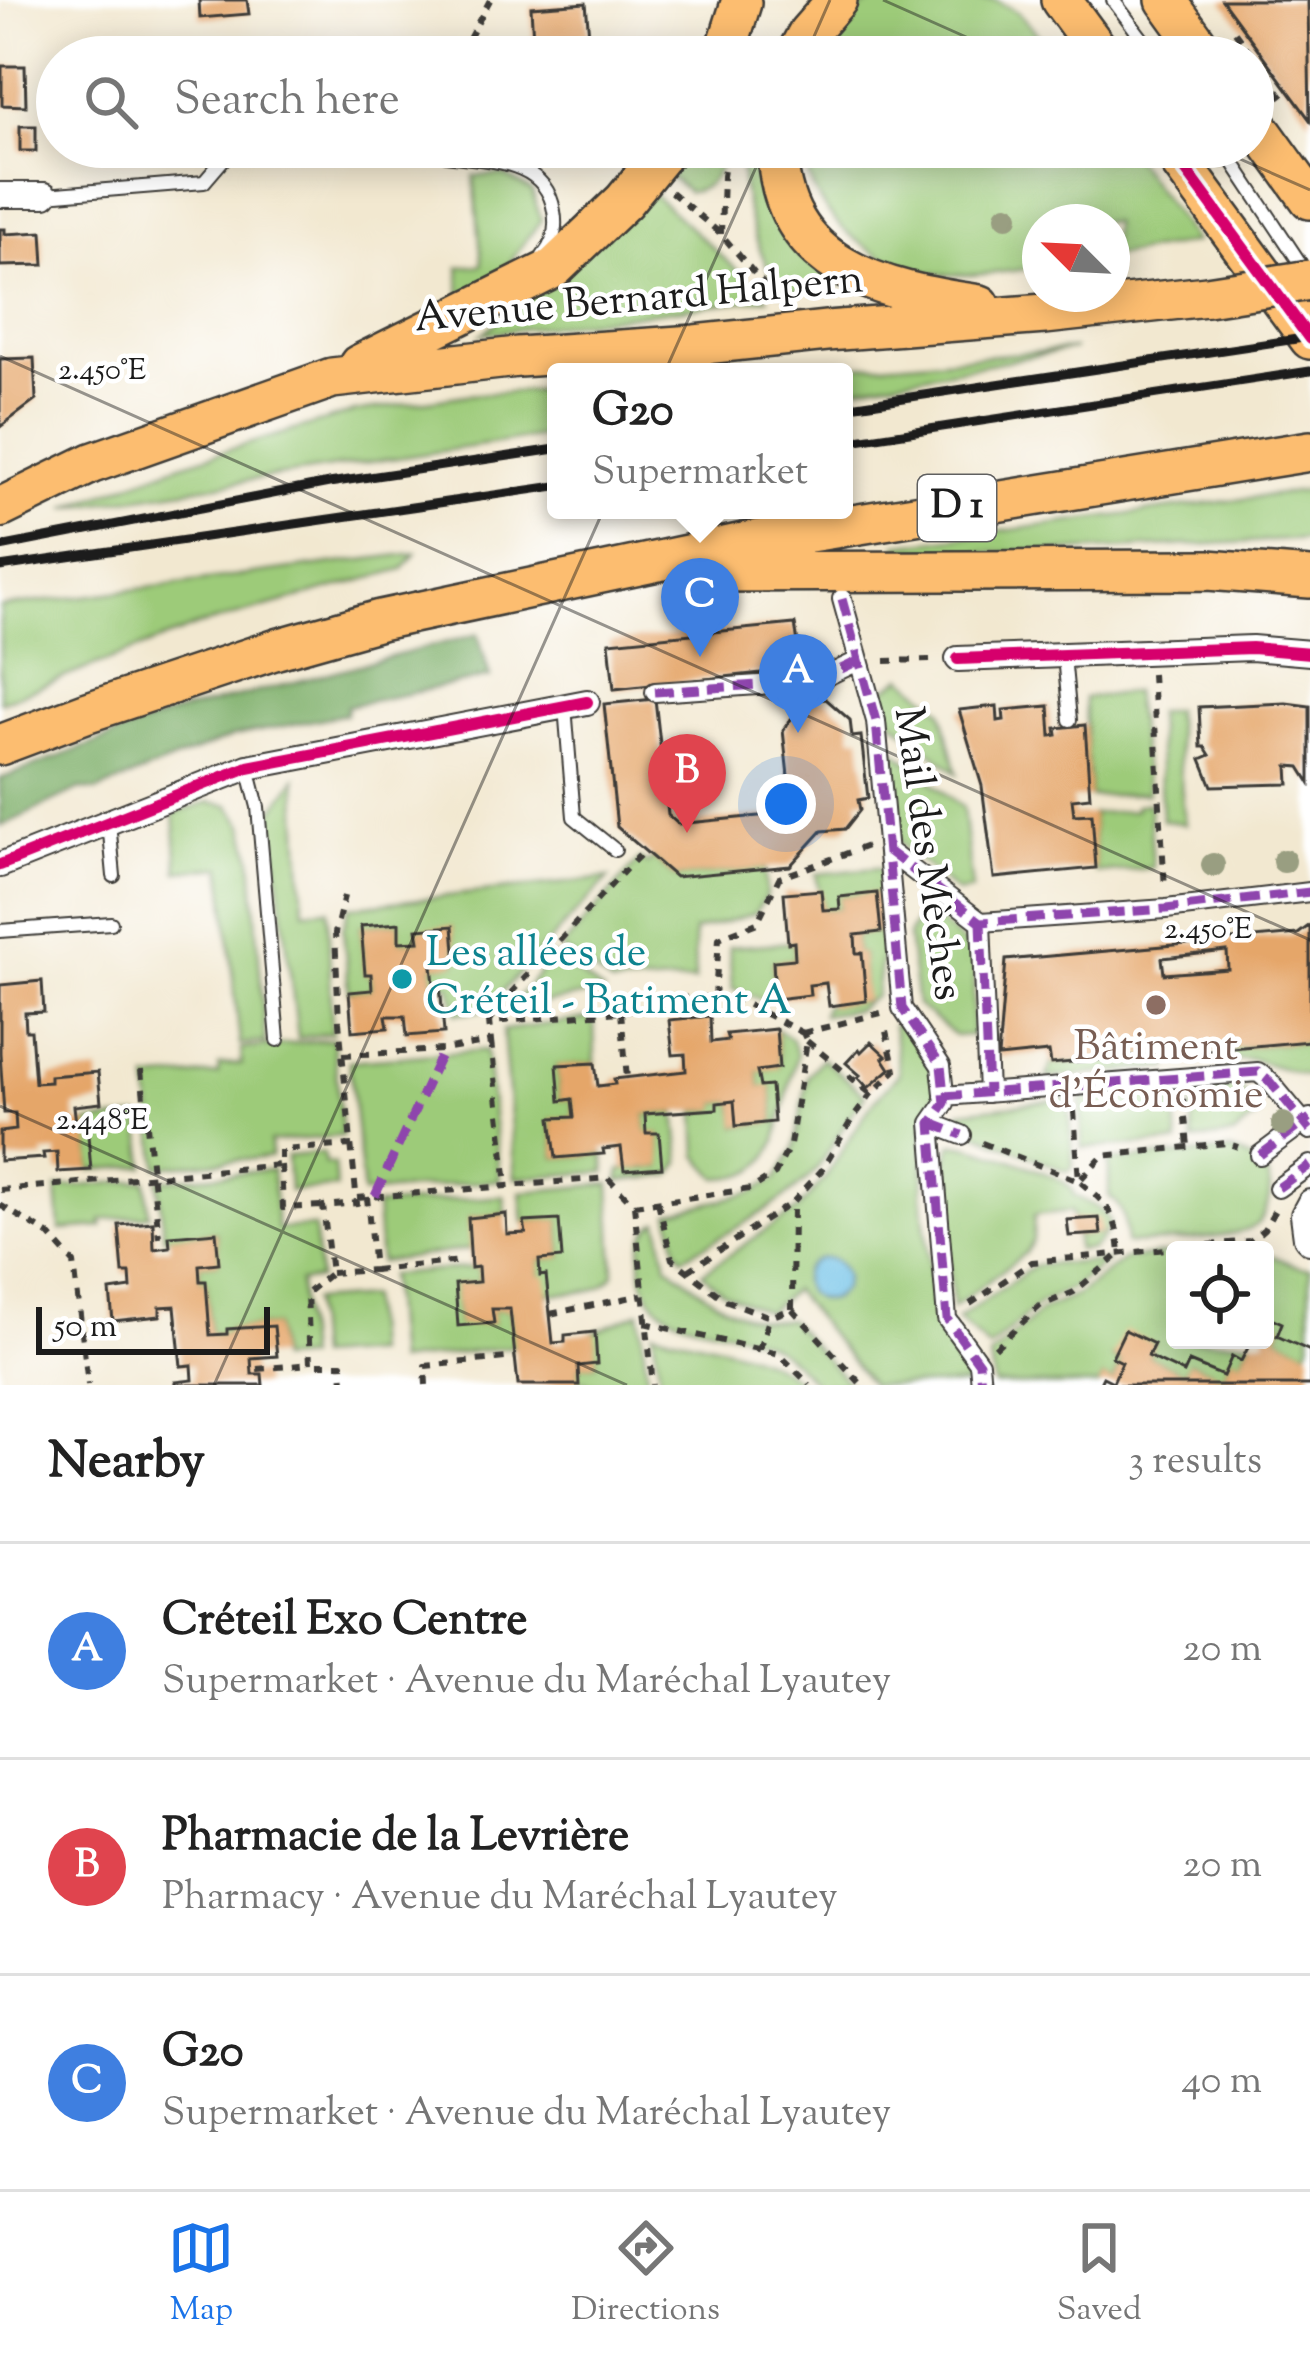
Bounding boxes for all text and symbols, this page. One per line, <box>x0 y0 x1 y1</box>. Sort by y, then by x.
search box <box>36 36 1274 168</box>
icon: search <box>78 69 144 135</box>
text: Search here <box>174 70 400 135</box>
north arrow <box>1022 204 1130 312</box>
street label: Avenue Bernard Halpern <box>412 251 866 351</box>
text: 2.450°E <box>58 350 146 393</box>
popup <box>547 363 853 519</box>
text: G20 <box>592 381 674 446</box>
text: Supermarket <box>592 446 808 502</box>
road number: D 1 <box>918 475 996 541</box>
pin: C <box>661 558 739 657</box>
pin: A <box>759 634 837 733</box>
street label: Mail des Mèches <box>876 704 976 1004</box>
pin: B <box>648 734 726 833</box>
your location <box>756 774 816 834</box>
text: 2.450°E <box>1164 909 1252 952</box>
place label: Les allées de Créteil - Batiment A <box>426 925 792 1033</box>
marker: Les allées de Créteil - Batiment A <box>389 966 415 992</box>
marker: Bâtiment d'Économie <box>1143 992 1169 1018</box>
place label: Bâtiment d'Économie <box>1048 1019 1264 1127</box>
text: 2.448°E <box>56 1100 148 1143</box>
map controls <box>1166 1241 1274 1349</box>
button: locate <box>1166 1241 1274 1349</box>
scale bar <box>36 1301 270 1354</box>
text: 50 m <box>54 1304 117 1352</box>
text: Nearby <box>48 1427 205 1500</box>
text: 3 results <box>1128 1435 1262 1491</box>
text: Créteil Exo Centre <box>162 1590 528 1655</box>
text: A <box>71 1623 103 1679</box>
text: 20 m <box>1183 1623 1262 1679</box>
text: Supermarket · Avenue du Maréchal Lyautey <box>162 1655 891 1711</box>
text: Pharmacie de la Levrière <box>162 1806 629 1871</box>
text: B <box>75 1839 99 1895</box>
text: 20 m <box>1183 1839 1262 1895</box>
text: Pharmacy · Avenue du Maréchal Lyautey <box>162 1871 838 1927</box>
text: G20 <box>162 2022 244 2087</box>
text: C <box>71 2055 103 2111</box>
text: 40 m <box>1182 2055 1262 2111</box>
text: Supermarket · Avenue du Maréchal Lyautey <box>162 2087 891 2143</box>
tab: Map <box>168 2215 234 2335</box>
tab: Directions <box>571 2215 720 2335</box>
tab: Saved <box>1057 2215 1142 2335</box>

